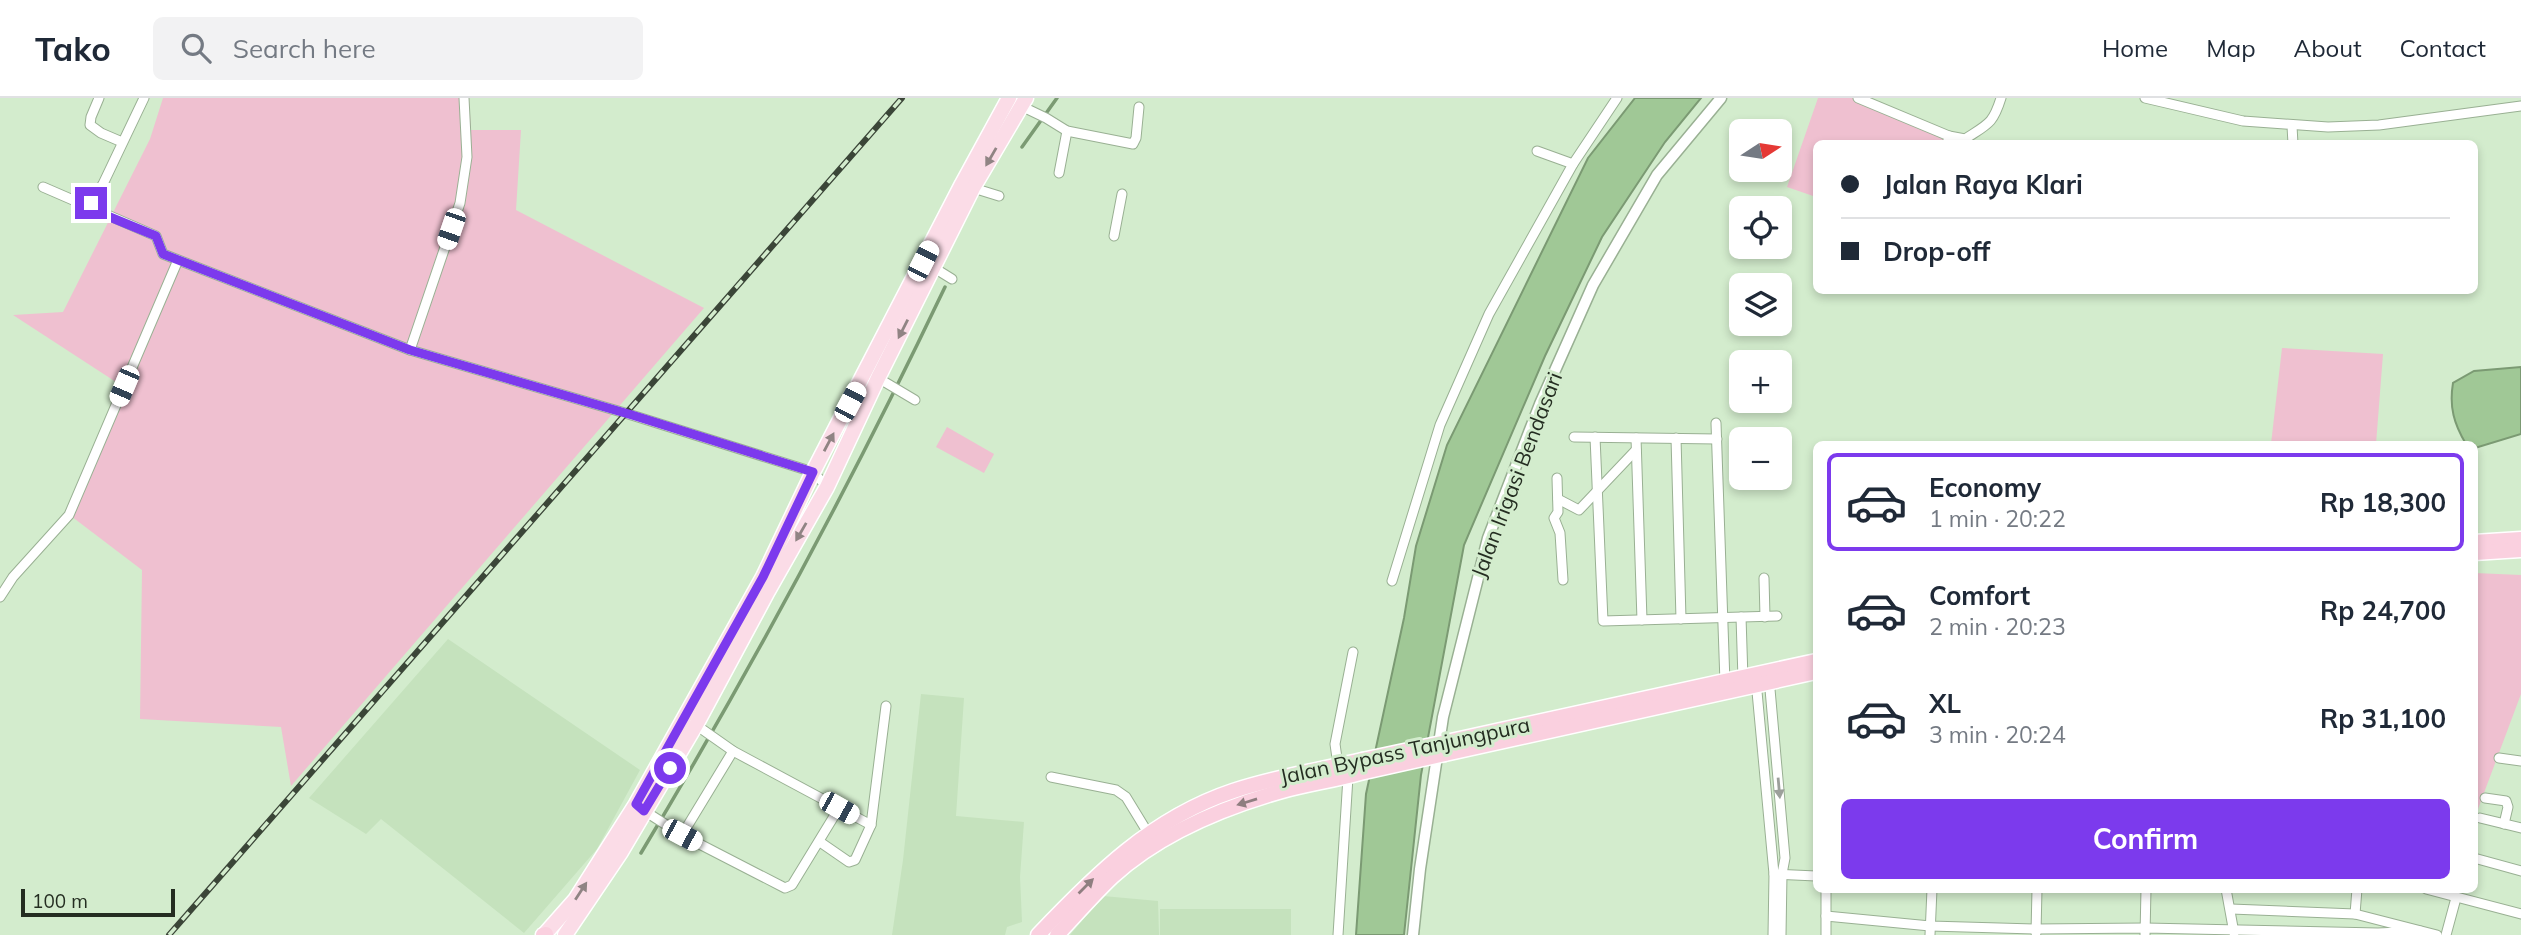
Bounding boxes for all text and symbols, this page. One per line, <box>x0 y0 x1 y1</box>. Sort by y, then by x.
search box <box>153 17 643 80</box>
text: Tako <box>35 28 111 69</box>
icon: search <box>177 29 215 67</box>
text: Search here <box>233 32 376 65</box>
text: Home <box>2102 33 2168 63</box>
text: Map <box>2206 33 2256 63</box>
text: About <box>2294 33 2362 63</box>
text: Contact <box>2400 33 2486 63</box>
north arrow <box>1729 119 1792 182</box>
map controls <box>1729 119 1792 490</box>
one-way arrow <box>985 147 997 166</box>
text: Jalan Raya Klari <box>1883 168 2083 201</box>
route end <box>75 187 107 219</box>
button: locate <box>1729 196 1792 259</box>
car <box>435 206 468 252</box>
text: Drop-off <box>1883 235 1990 268</box>
car <box>905 238 942 284</box>
button: layers <box>1729 273 1792 336</box>
one-way arrow <box>898 319 909 339</box>
button: + <box>1729 350 1792 413</box>
car <box>107 363 142 409</box>
street label: Jalan Irigasi Bendasari <box>1465 368 1567 581</box>
car <box>831 379 870 425</box>
button: − <box>1729 427 1792 490</box>
one-way arrow <box>823 431 835 451</box>
icon: car <box>1845 471 1908 534</box>
text: Economy <box>1929 471 2041 504</box>
text: Rp 18,300 <box>2320 486 2446 519</box>
text: 1 min · 20:22 <box>1929 504 2066 533</box>
one-way arrow <box>795 522 807 542</box>
icon: car <box>1845 579 1908 642</box>
text: Comfort <box>1929 579 2030 612</box>
text: Rp 24,700 <box>2320 594 2446 627</box>
text: 2 min · 20:23 <box>1929 612 2066 641</box>
icon: car <box>1845 687 1908 750</box>
text: XL <box>1929 687 1961 720</box>
text: Rp 31,100 <box>2320 702 2446 735</box>
street label: Jalan Bypass Tanjungpura <box>1277 711 1532 789</box>
text: 3 min · 20:24 <box>1929 720 2066 749</box>
route start <box>654 752 686 784</box>
one-way arrow <box>1774 777 1785 799</box>
car <box>816 789 863 827</box>
one-way arrow <box>1236 798 1257 808</box>
button: Confirm <box>1841 799 2450 879</box>
car <box>659 816 706 854</box>
one-way arrow <box>1077 878 1094 895</box>
one-way arrow <box>574 882 588 900</box>
scale bar <box>21 886 175 918</box>
text: 100 m <box>32 889 88 913</box>

